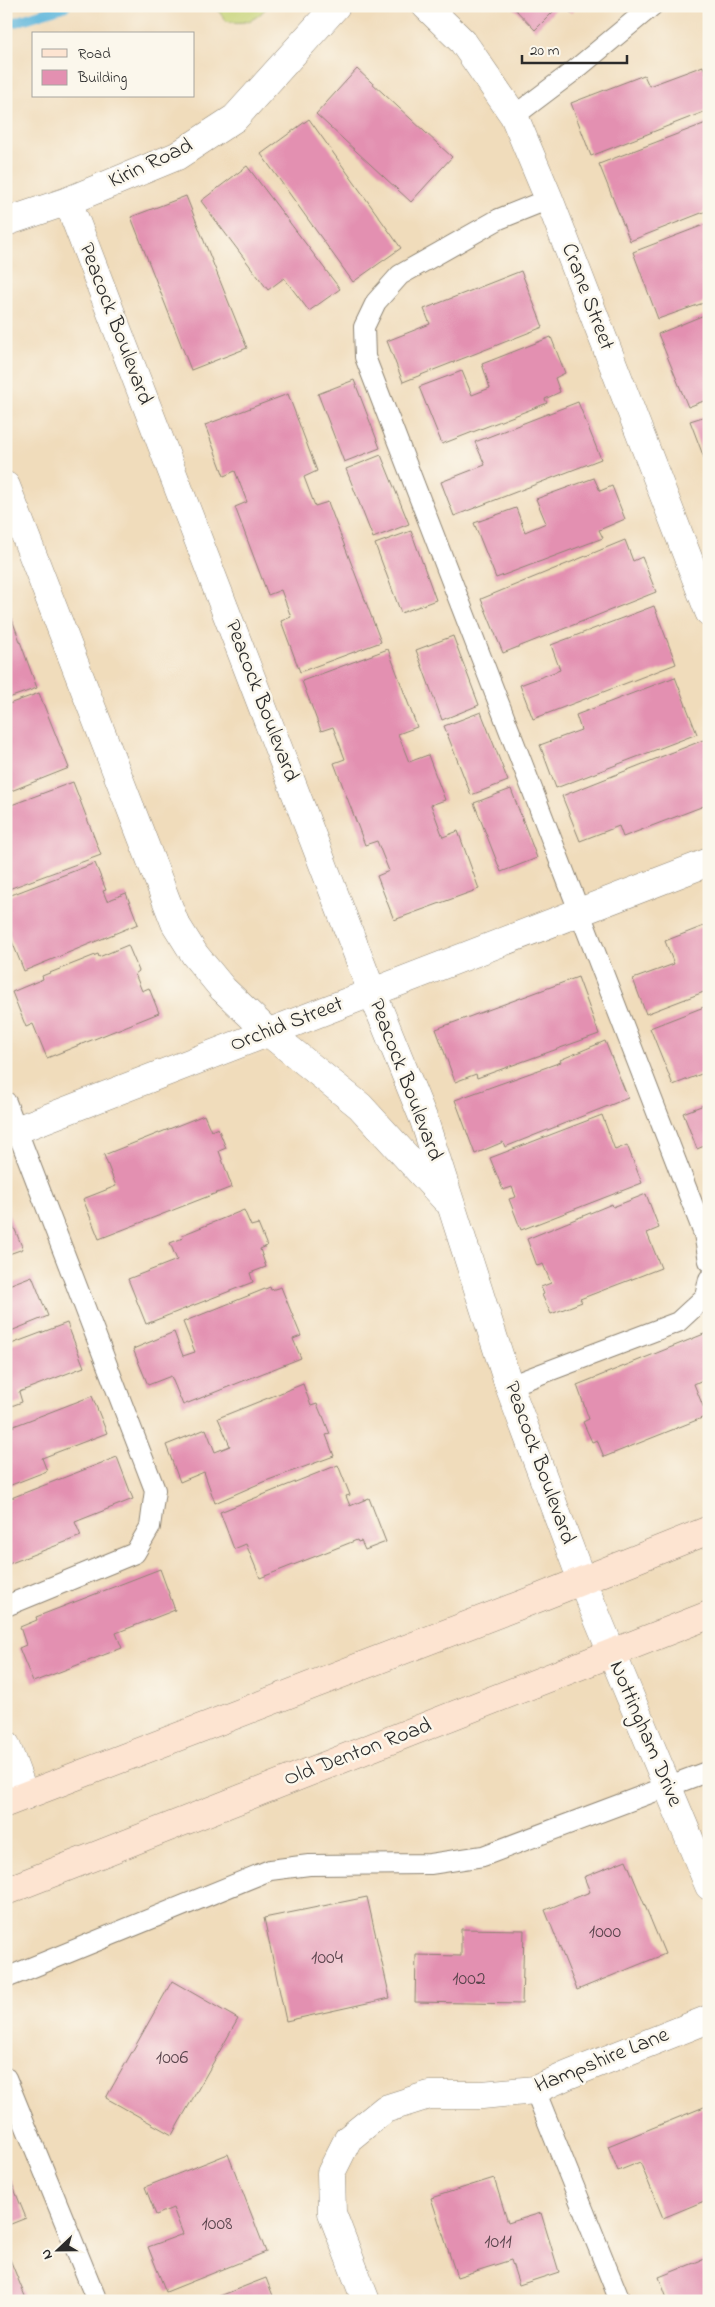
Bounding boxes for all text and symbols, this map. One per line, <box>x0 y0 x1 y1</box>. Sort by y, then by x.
legend <box>32 32 195 98</box>
scale bar <box>522 32 628 64</box>
text: 20 m <box>530 40 560 62</box>
text: Road <box>78 43 111 65</box>
text: Building <box>77 67 127 90</box>
street label: Kirin Road <box>104 131 198 197</box>
street label: Peacock Boulevard <box>69 238 161 410</box>
street label: Crane Street <box>552 239 622 356</box>
street label: Peacock Boulevard <box>215 615 307 787</box>
street label: Orchid Street <box>226 989 349 1061</box>
street label: Peacock Boulevard <box>359 994 451 1166</box>
street label: Peacock Boulevard <box>495 1377 583 1549</box>
street label: Nottingham Drive <box>599 1656 690 1812</box>
street label: Old Denton Road <box>279 1710 437 1796</box>
house number: 1000 <box>589 1918 621 1947</box>
house number: 1004 <box>311 1944 343 1973</box>
house number: 1002 <box>452 1965 486 1994</box>
street label: Hampshire Lane <box>530 2019 674 2102</box>
house number: 1006 <box>156 2044 188 2073</box>
house number: 1008 <box>201 2210 233 2239</box>
north arrow <box>32 2224 82 2274</box>
house number: 1011 <box>484 2228 512 2257</box>
text: N <box>36 2246 59 2263</box>

